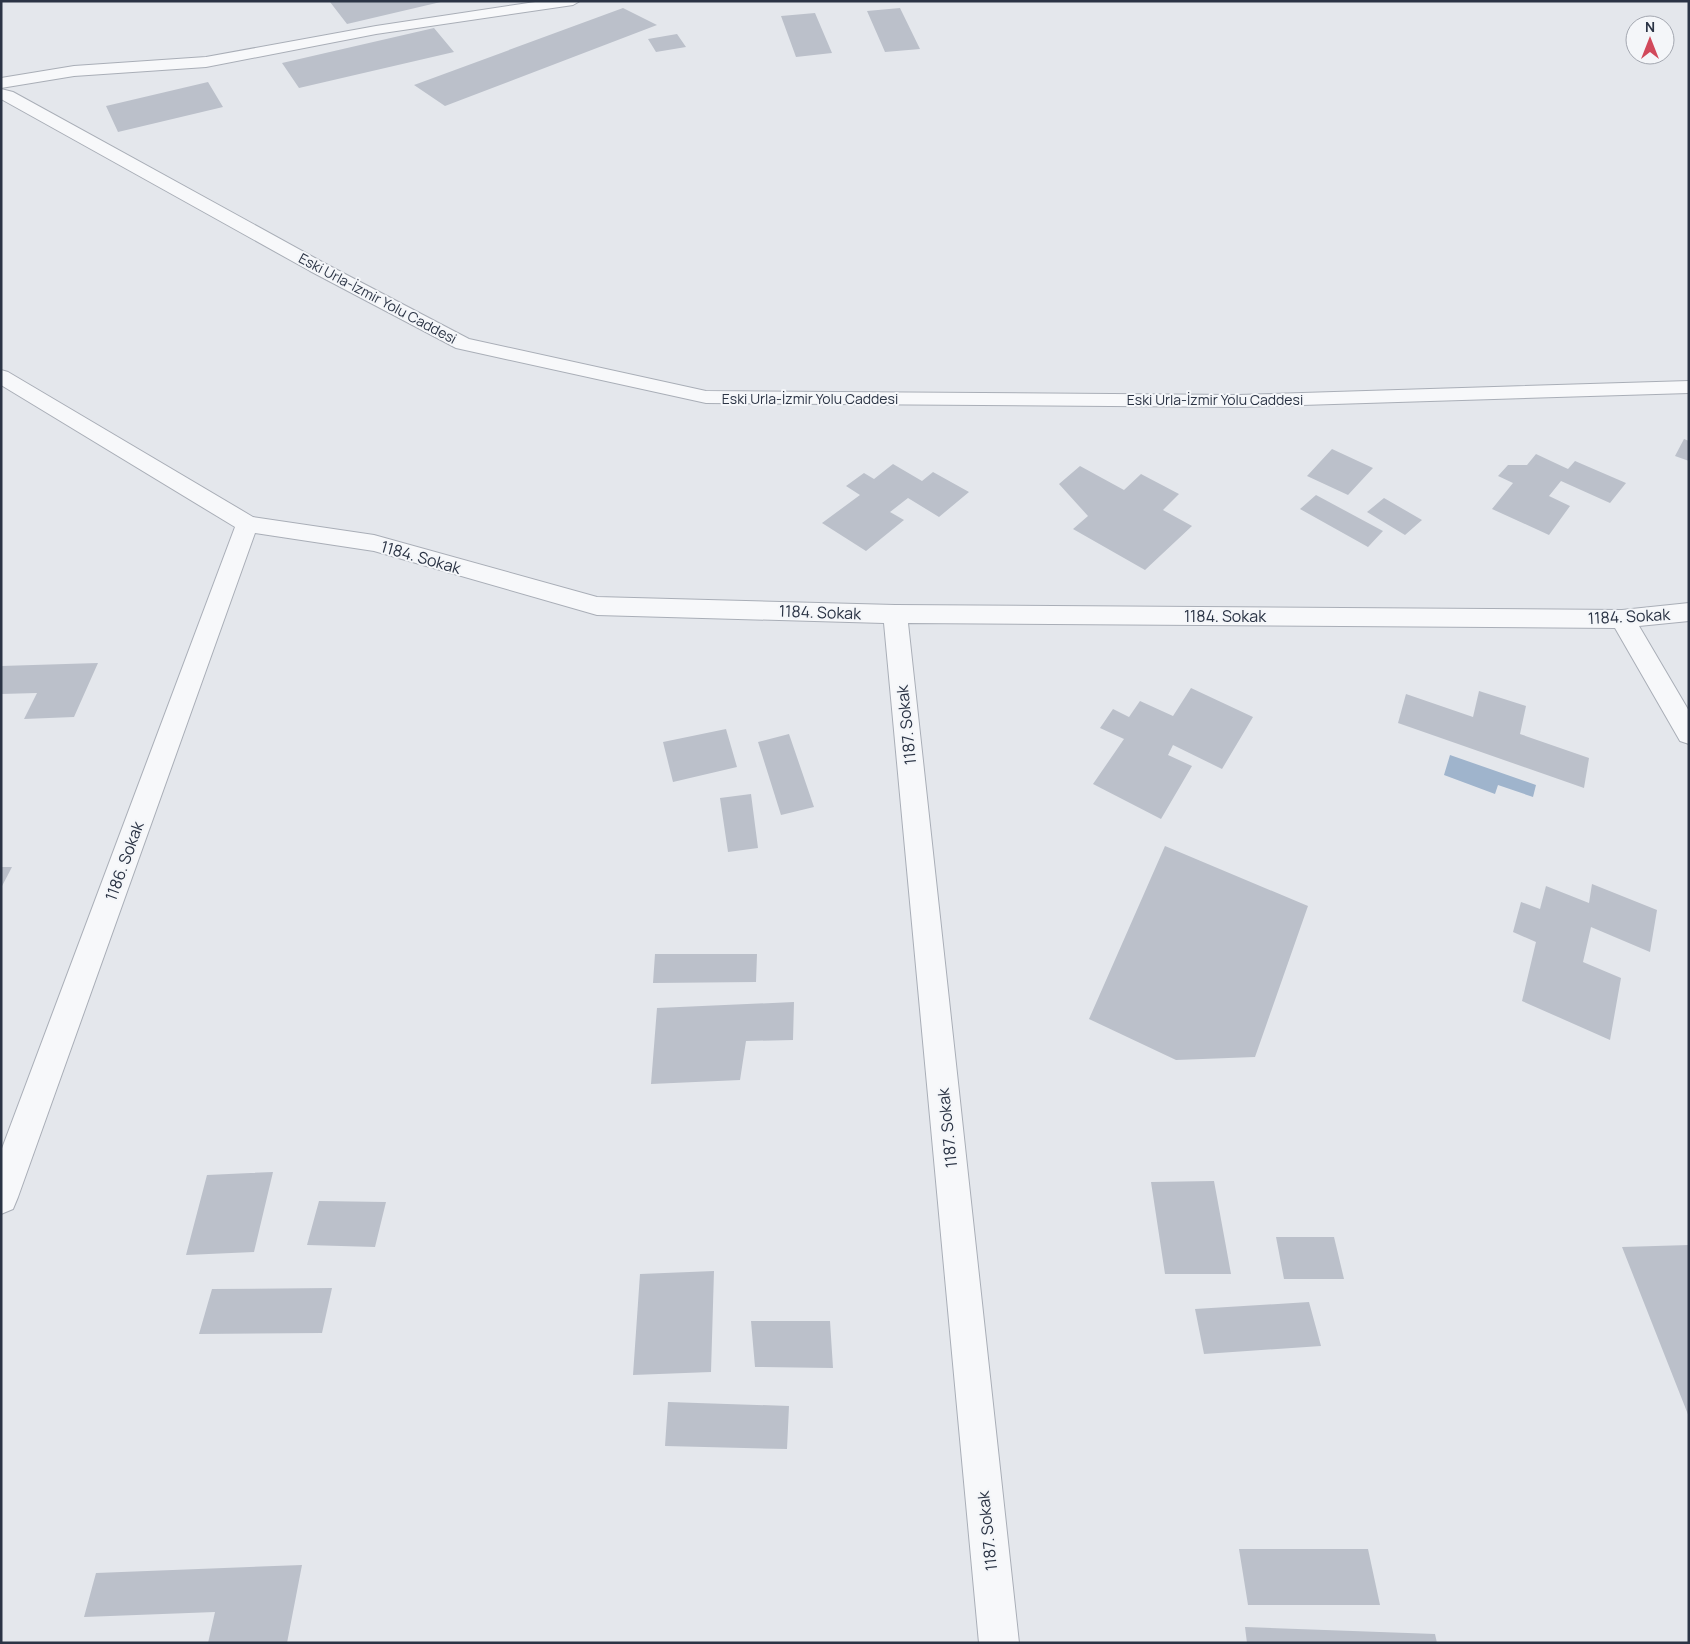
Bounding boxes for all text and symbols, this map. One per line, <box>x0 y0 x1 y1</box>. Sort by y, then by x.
north arrow <box>1625 15 1675 65</box>
text: N <box>1645 17 1655 36</box>
street label: Eski Urla-İzmir Yolu Caddesi <box>296 248 460 348</box>
street label: Eski Urla-İzmir Yolu Caddesi <box>722 389 898 408</box>
street label: Eski Urla-İzmir Yolu Caddesi <box>1127 390 1303 409</box>
street label: 1184. Sokak <box>378 535 465 579</box>
street label: 1184. Sokak <box>779 600 863 624</box>
street label: 1184. Sokak <box>1587 603 1672 629</box>
street label: 1184. Sokak <box>1184 605 1267 627</box>
street label: 1187. Sokak <box>891 683 921 766</box>
street label: 1186. Sokak <box>99 817 149 904</box>
street label: 1187. Sokak <box>932 1086 962 1169</box>
street label: 1187. Sokak <box>972 1489 1002 1572</box>

